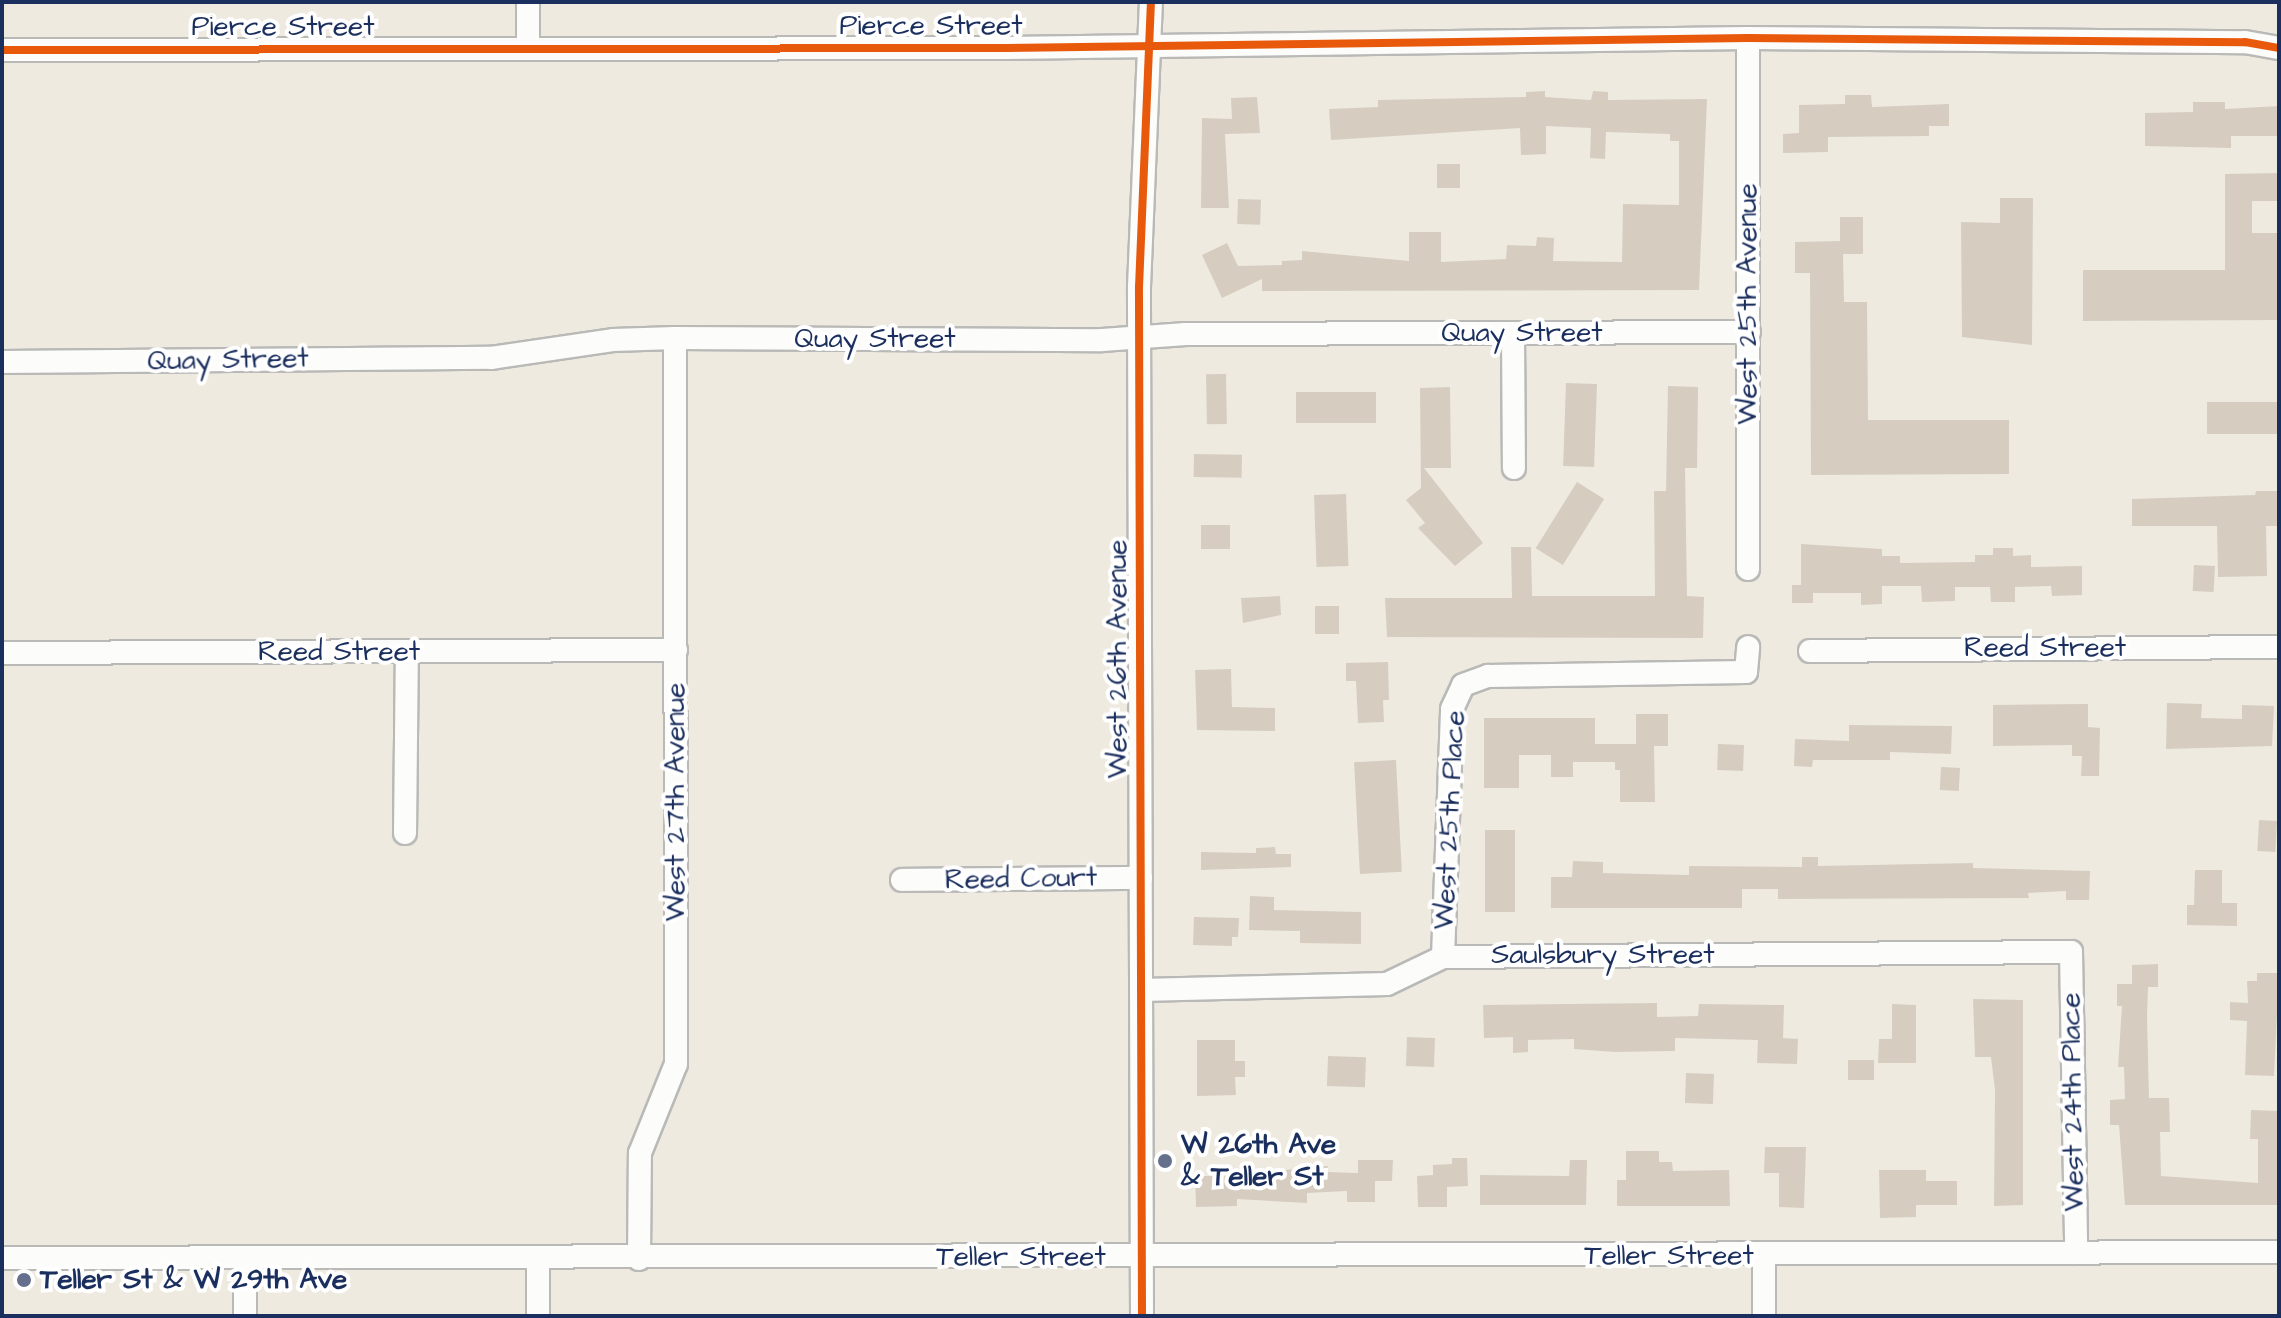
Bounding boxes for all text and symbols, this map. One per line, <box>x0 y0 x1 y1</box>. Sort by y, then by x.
street label: Pierce Street <box>839 9 1023 43</box>
street label: Pierce Street <box>191 10 375 44</box>
street label: West 25th Avenue <box>1731 183 1765 425</box>
street label: Quay Street <box>1441 316 1603 350</box>
street label: Quay Street <box>794 322 956 356</box>
street label: Quay Street <box>147 342 309 378</box>
street label: West 26th Avenue <box>1101 539 1135 779</box>
street label: Reed Street <box>1964 631 2126 665</box>
street label: Reed Street <box>258 635 420 669</box>
street label: West 27th Avenue <box>659 683 693 921</box>
street label: West 25th Place <box>1427 709 1473 931</box>
street label: Reed Court <box>945 861 1097 897</box>
street label: Saulsbury Street <box>1491 938 1715 972</box>
street label: West 24th Place <box>2054 992 2092 1212</box>
place label: W 26th Ave & Teller St <box>1181 1128 1336 1194</box>
marker: W 26th Ave & Teller St <box>1156 1152 1174 1170</box>
street label: Teller Street <box>1584 1239 1754 1273</box>
street label: Teller Street <box>936 1240 1106 1274</box>
place label: Teller St & W 29th Ave <box>40 1263 347 1297</box>
marker: Teller St & W 29th Ave <box>15 1271 33 1289</box>

